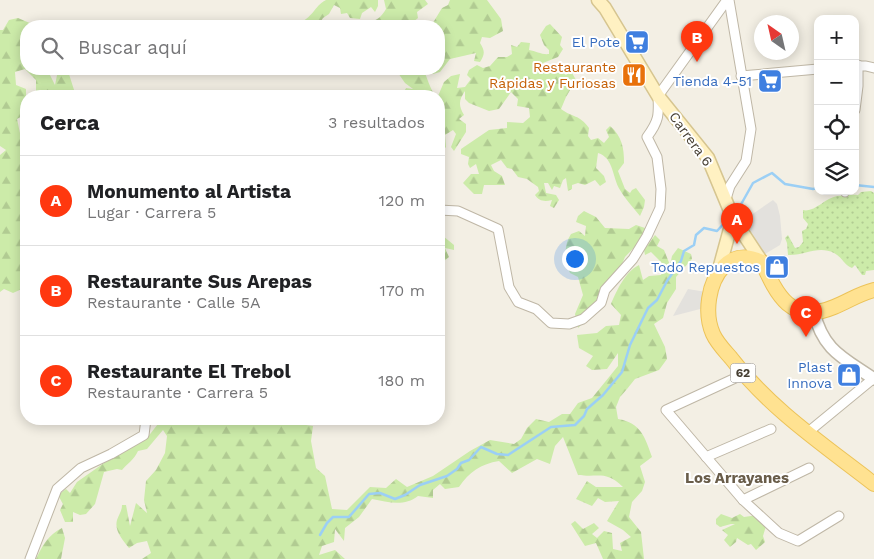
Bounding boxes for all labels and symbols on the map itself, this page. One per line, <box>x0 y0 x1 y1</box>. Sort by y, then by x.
north arrow <box>754 15 799 60</box>
pin: B <box>681 21 713 62</box>
supermarket icon: El Pote <box>624 29 650 55</box>
place label: El Pote <box>572 34 620 50</box>
place label: Restaurante Rápidas y Furiosas <box>489 59 616 91</box>
restaurant icon: Restaurante Rápidas y Furiosas <box>621 62 647 88</box>
supermarket icon: Tienda 4-51 <box>757 68 783 94</box>
place label: Tienda 4-51 <box>673 73 752 89</box>
street label: Carrera 6 <box>666 109 716 169</box>
pin: A <box>721 203 753 244</box>
your location <box>562 246 588 272</box>
shop icon: Todo Repuestos <box>764 254 790 280</box>
place label: Todo Repuestos <box>651 259 760 275</box>
pin: C <box>790 296 822 337</box>
place label: Plast Innova <box>787 359 832 391</box>
shop icon: Plast Innova <box>836 362 862 388</box>
road number: 62 <box>730 363 756 382</box>
district label: Los Arrayanes <box>685 469 789 487</box>

